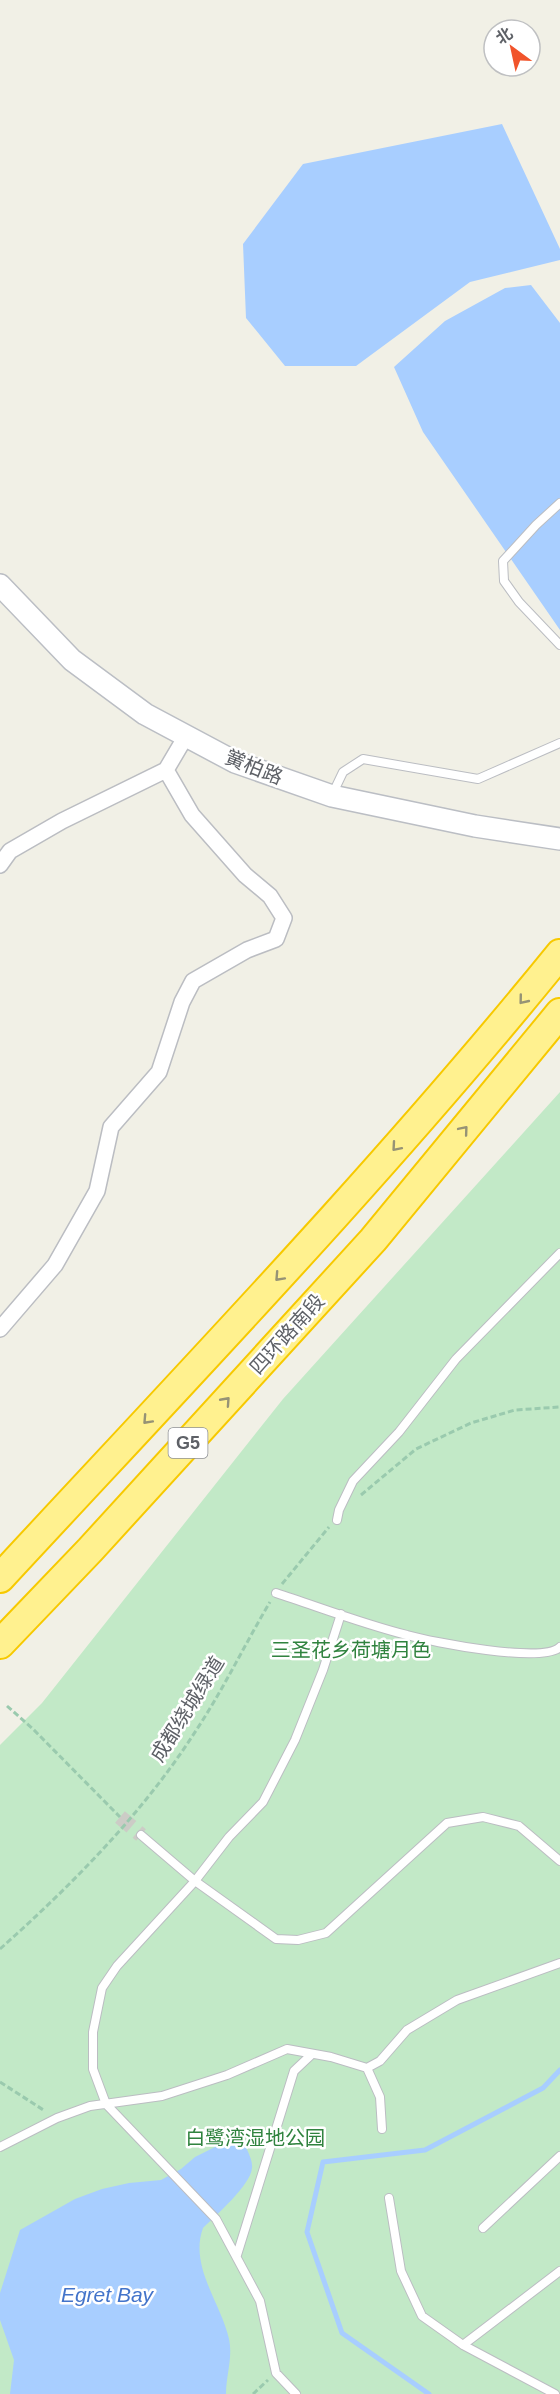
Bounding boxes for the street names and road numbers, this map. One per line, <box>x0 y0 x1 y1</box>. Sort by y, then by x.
street label: 黉柏路 <box>222 746 286 788</box>
street label: 四环路南段 <box>245 1289 329 1379</box>
road number: G5 <box>168 1428 207 1458</box>
street label: 成都绕城绿道 <box>146 1652 228 1766</box>

